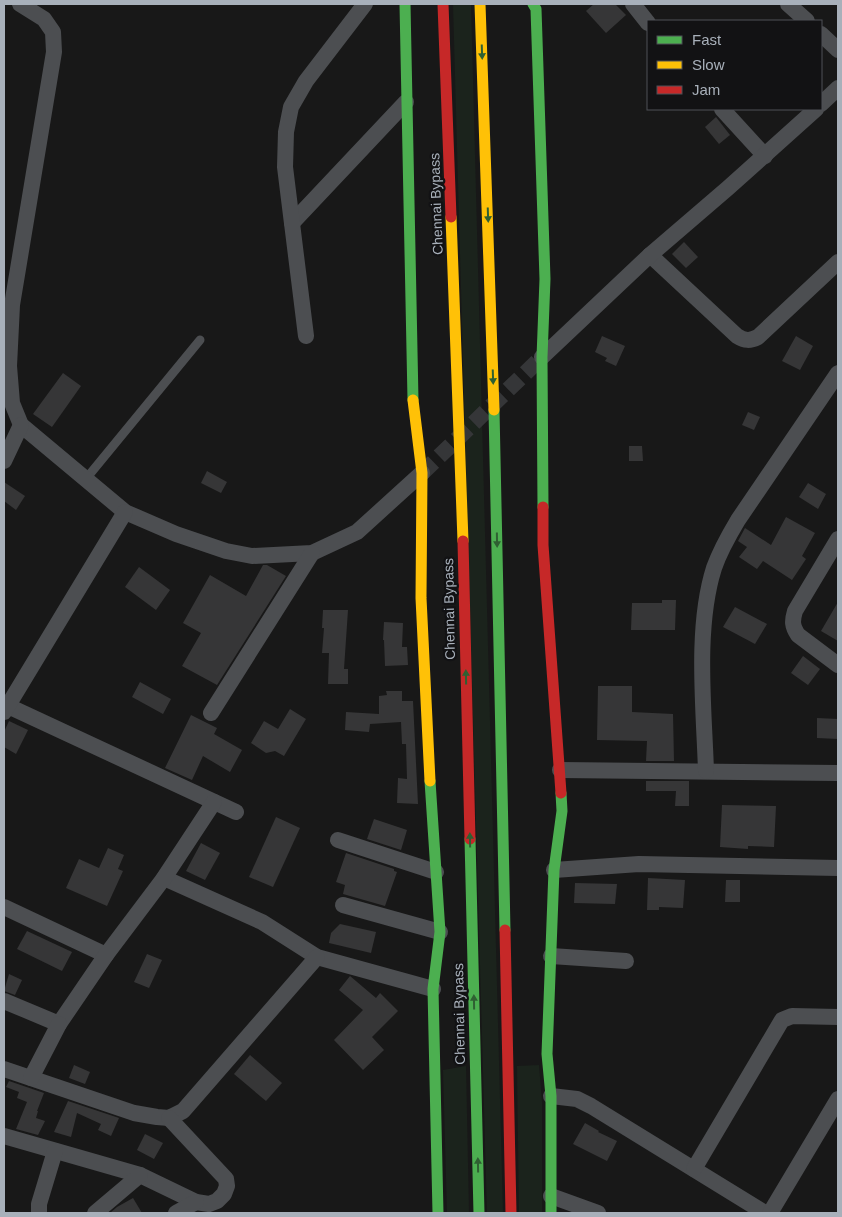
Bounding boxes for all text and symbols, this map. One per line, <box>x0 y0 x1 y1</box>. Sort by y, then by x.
legend <box>647 20 822 110</box>
text: Fast <box>692 31 722 48</box>
one-way arrow <box>478 45 486 61</box>
text: Slow <box>692 56 725 73</box>
text: Jam <box>692 81 720 98</box>
street label: Chennai Bypass <box>426 153 446 255</box>
one-way arrow <box>484 207 492 223</box>
one-way arrow <box>489 370 497 386</box>
one-way arrow <box>494 532 502 548</box>
street label: Chennai Bypass <box>440 558 458 660</box>
one-way arrow <box>462 669 470 685</box>
one-way arrow <box>466 831 474 847</box>
street label: Chennai Bypass <box>450 963 468 1065</box>
one-way arrow <box>470 994 478 1010</box>
one-way arrow <box>473 1156 481 1172</box>

